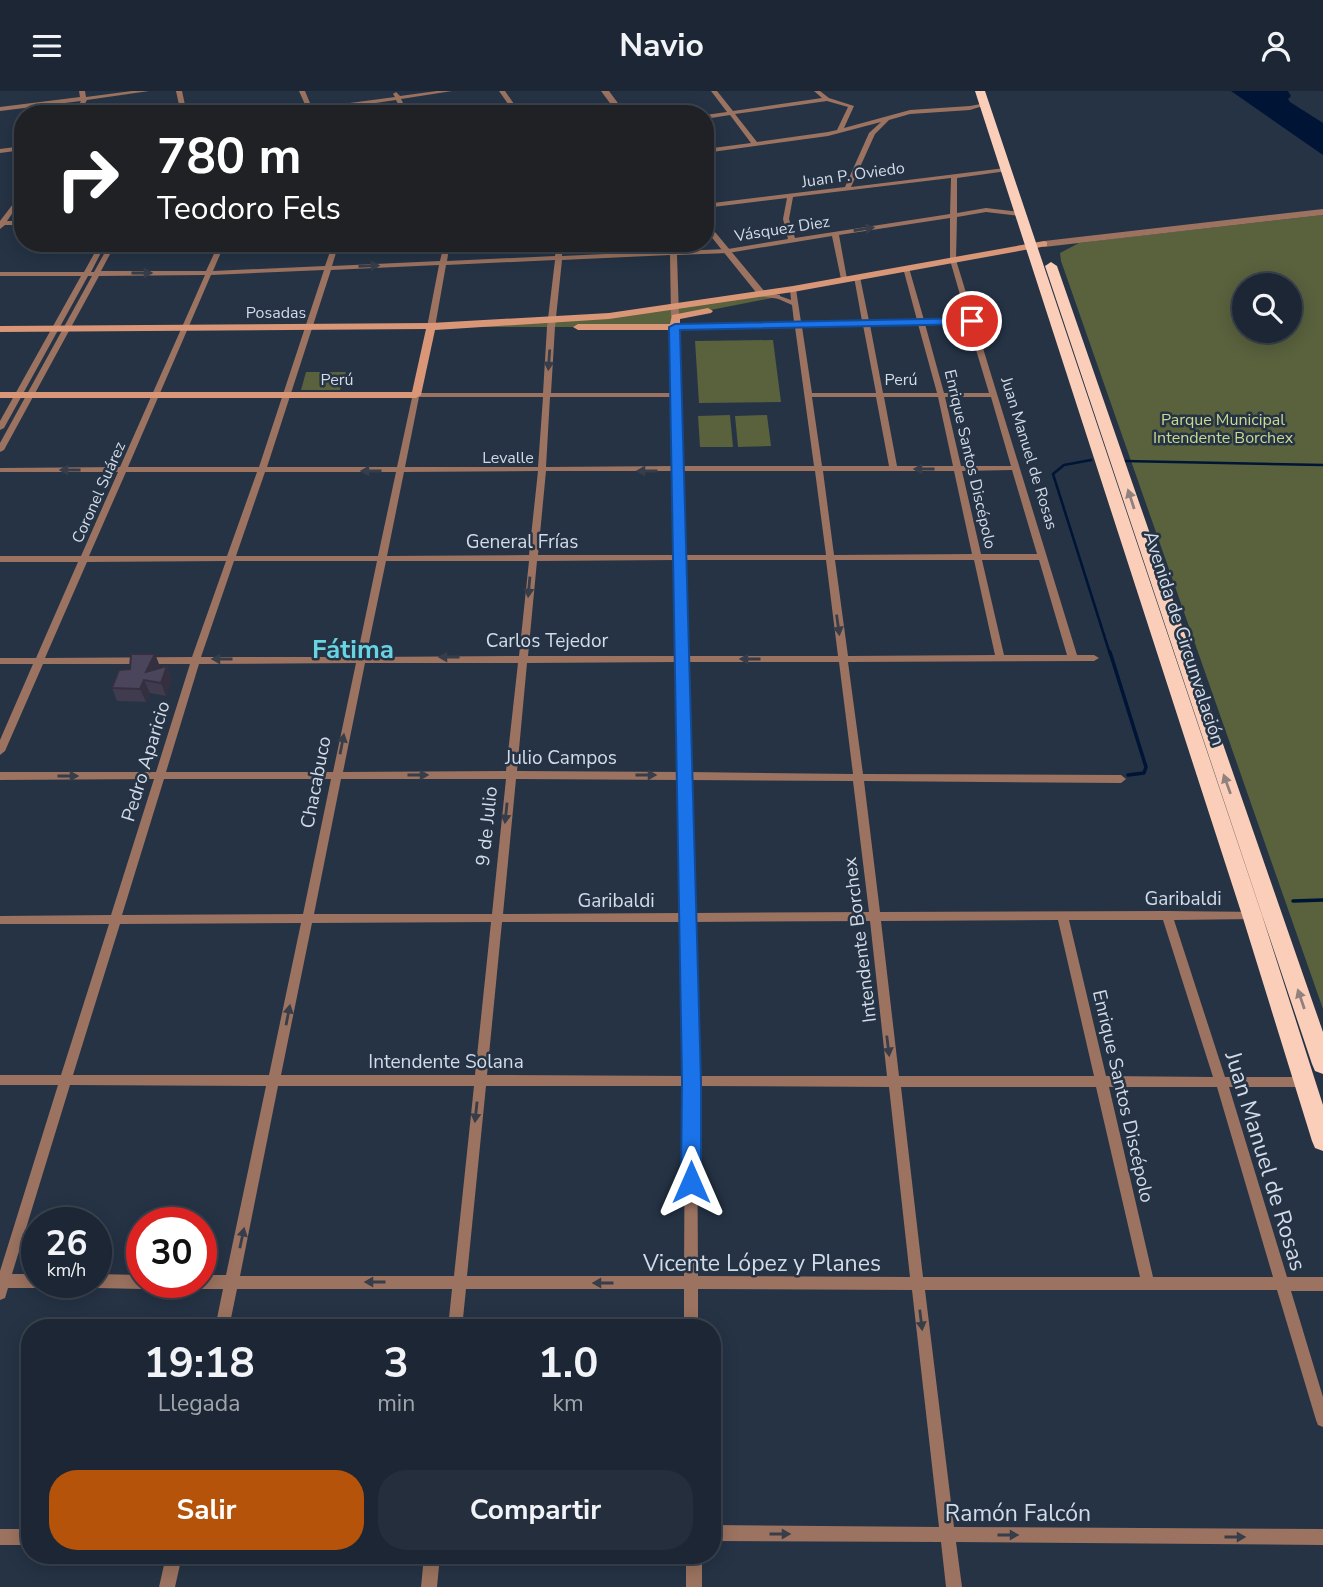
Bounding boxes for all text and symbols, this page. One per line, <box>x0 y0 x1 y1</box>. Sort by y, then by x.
text: Navio <box>619 24 704 67</box>
icon: menu <box>28 27 66 65</box>
icon: person <box>1257 27 1295 65</box>
text: 780 m <box>157 123 301 190</box>
icon: right <box>42 133 133 224</box>
street label: Juan P. Oviedo <box>799 157 906 193</box>
text: Teodoro Fels <box>157 187 341 230</box>
street label: Vásquez Diez <box>732 211 831 248</box>
one-way arrow <box>853 223 875 234</box>
one-way arrow <box>358 261 380 272</box>
one-way arrow <box>131 267 153 279</box>
map controls <box>1232 273 1302 343</box>
button: search <box>1232 273 1302 343</box>
pin <box>942 291 1002 351</box>
street label: Posadas <box>246 302 306 324</box>
icon: arrive <box>953 302 991 340</box>
one-way arrow <box>543 349 554 371</box>
street label: Enrique Santos Discépolo <box>939 367 1001 551</box>
street label: Perú <box>321 369 354 391</box>
street label: Perú <box>885 369 918 391</box>
street label: Juan Manuel de Rosas <box>995 373 1063 532</box>
park label: Parque Municipal Intendente Borchex <box>1153 409 1294 449</box>
street label: Coronel Suárez <box>67 438 131 547</box>
street label: Levalle <box>482 447 534 469</box>
one-way arrow <box>912 463 934 475</box>
one-way arrow <box>58 464 80 476</box>
one-way arrow <box>359 465 381 477</box>
one-way arrow <box>636 465 658 477</box>
one-way arrow <box>1125 488 1135 509</box>
street label: Avenida de Circunvalación <box>1137 528 1231 749</box>
street label: General Frías <box>466 529 578 555</box>
one-way arrow <box>523 576 534 598</box>
one-way arrow <box>833 614 844 636</box>
street label: Carlos Tejedor <box>486 628 608 654</box>
district label: Fátima <box>312 632 394 667</box>
one-way arrow <box>438 651 460 663</box>
one-way arrow <box>210 653 232 664</box>
one-way arrow <box>739 653 761 665</box>
street label: Pedro Aparicio <box>115 698 177 825</box>
one-way arrow <box>337 733 348 755</box>
street label: Chacabuco <box>294 734 338 830</box>
street label: Julio Campos <box>504 745 617 771</box>
one-way arrow <box>407 769 429 781</box>
one-way arrow <box>635 769 657 781</box>
one-way arrow <box>57 770 79 782</box>
one-way arrow <box>1222 773 1233 794</box>
street label: 9 de Julio <box>470 785 504 867</box>
one-way arrow <box>501 802 512 824</box>
street label: Intendente Borchex <box>837 856 883 1024</box>
street label: Garibaldi <box>1144 886 1222 912</box>
street label: Garibaldi <box>577 888 655 914</box>
street label: Enrique Santos Discépolo <box>1086 987 1160 1205</box>
one-way arrow <box>1295 988 1306 1009</box>
one-way arrow <box>283 1004 294 1026</box>
one-way arrow <box>883 1035 894 1057</box>
street label: Juan Manuel de Rosas <box>1217 1047 1314 1275</box>
street label: Intendente Solana <box>368 1049 524 1075</box>
one-way arrow <box>471 1102 482 1124</box>
position arrow <box>654 1145 728 1219</box>
speed limit sign: 30 <box>126 1207 217 1298</box>
text: 26 <box>45 1220 88 1267</box>
one-way arrow <box>236 1227 247 1249</box>
street label: Vicente López y Planes <box>642 1248 881 1279</box>
text: km/h <box>47 1258 86 1282</box>
one-way arrow <box>364 1276 386 1288</box>
one-way arrow <box>591 1277 613 1289</box>
one-way arrow <box>915 1310 926 1332</box>
text: 19:18 <box>143 1335 255 1392</box>
text: 3 <box>384 1335 409 1392</box>
text: 1.0 <box>538 1335 599 1392</box>
text: Llegada <box>158 1388 240 1419</box>
text: min <box>377 1388 415 1419</box>
text: km <box>552 1388 584 1419</box>
button: Salir <box>49 1470 364 1550</box>
button: Compartir <box>378 1470 693 1550</box>
street label: Ramón Falcón <box>945 1498 1091 1529</box>
one-way arrow <box>770 1528 792 1540</box>
one-way arrow <box>997 1529 1019 1541</box>
one-way arrow <box>1225 1531 1247 1543</box>

